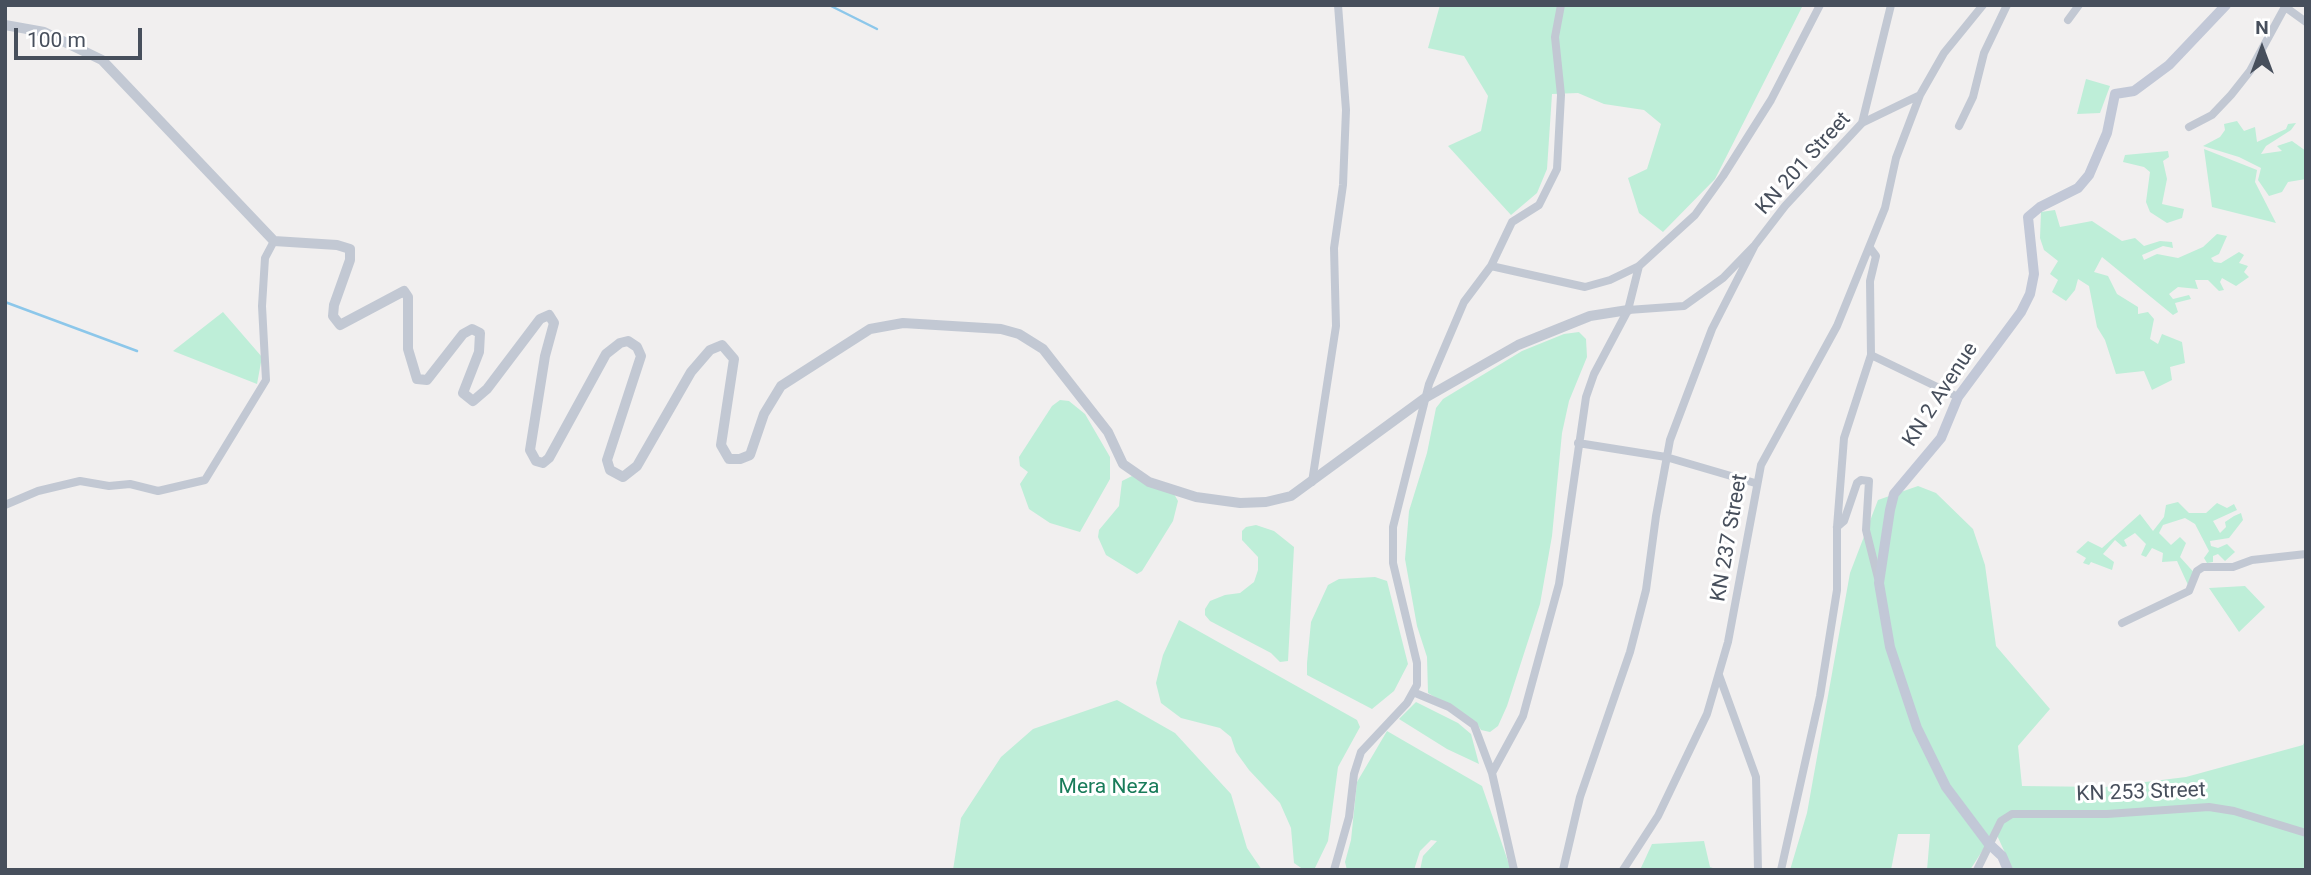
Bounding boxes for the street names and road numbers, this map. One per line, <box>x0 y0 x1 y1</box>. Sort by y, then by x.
street label: KN 201 Street <box>1751 107 1857 221</box>
street label: KN 2 Avenue <box>1898 338 1984 452</box>
street label: KN 237 Street <box>1706 472 1754 604</box>
street label: KN 253 Street <box>2076 778 2206 808</box>

